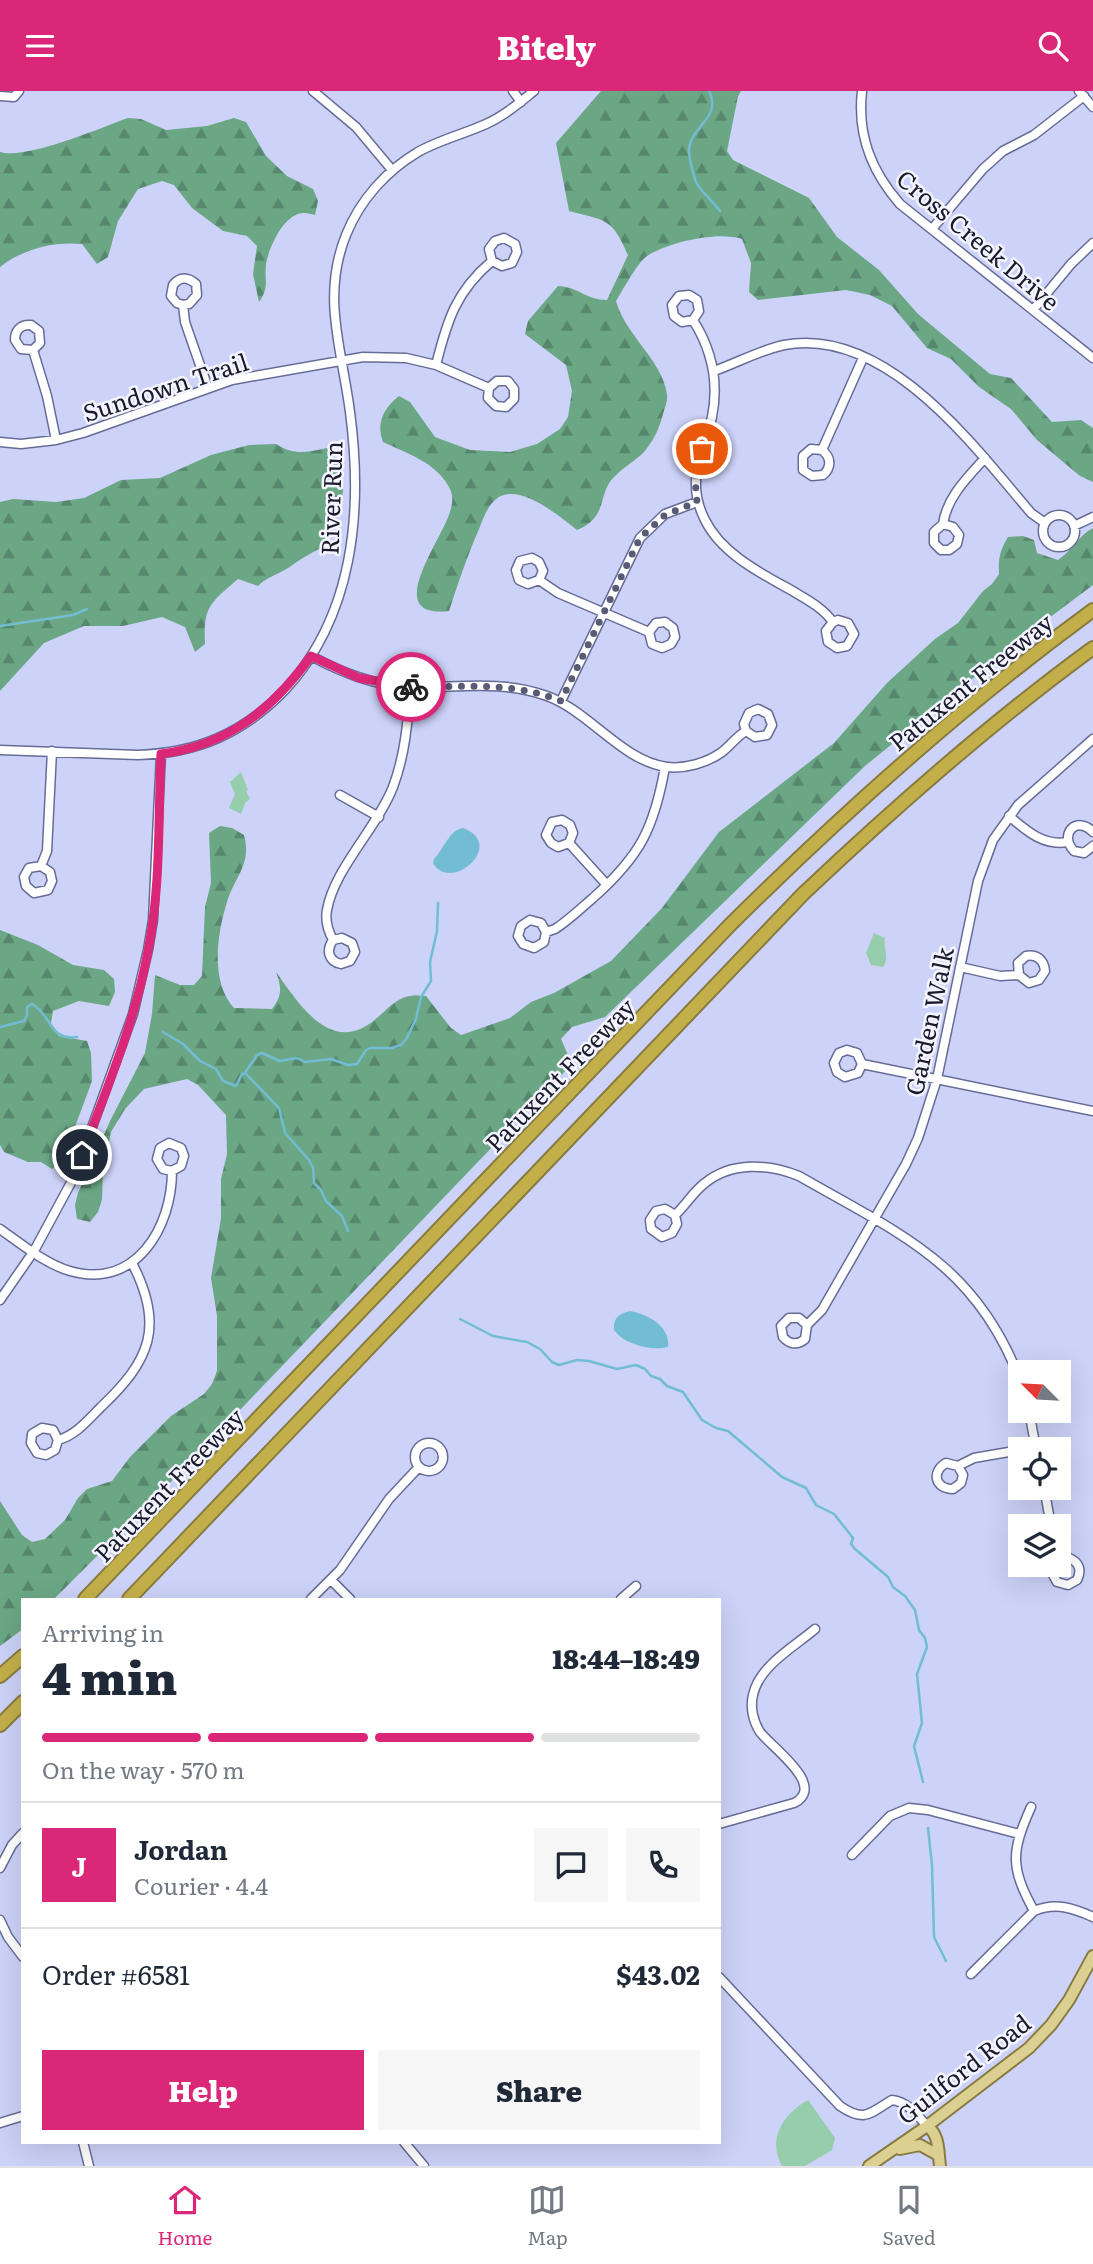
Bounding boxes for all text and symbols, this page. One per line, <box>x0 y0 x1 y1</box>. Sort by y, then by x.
text: Bitely <box>497 22 596 70</box>
icon: menu <box>21 27 59 65</box>
icon: search <box>1034 27 1072 65</box>
street label: Cross Creek Drive <box>890 160 1068 318</box>
street label: Sundown Trail <box>78 343 252 429</box>
pin <box>672 419 732 479</box>
icon: bag <box>683 430 721 468</box>
street label: River Run <box>311 440 349 556</box>
street label: Patuxent Freeway <box>880 604 1060 758</box>
courier <box>376 652 446 722</box>
icon: bike <box>392 668 430 706</box>
street label: Garden Walk <box>895 943 961 1098</box>
street label: Patuxent Freeway <box>476 989 642 1159</box>
pin <box>52 1125 112 1185</box>
icon: home <box>63 1136 101 1174</box>
north arrow <box>1008 1360 1071 1423</box>
map controls <box>1008 1360 1071 1577</box>
street label: Patuxent Freeway <box>85 1399 251 1569</box>
button: locate <box>1008 1437 1071 1500</box>
button: layers <box>1008 1514 1071 1577</box>
text: Arriving in <box>42 1615 164 1649</box>
text: 18:44–18:49 <box>552 1638 700 1677</box>
text: 4 min <box>42 1641 177 1709</box>
text: On the way · 570 m <box>42 1752 244 1786</box>
button: chat <box>534 1828 608 1902</box>
button: phone <box>626 1828 700 1902</box>
text: Jordan <box>134 1829 228 1868</box>
text: J <box>72 1846 86 1885</box>
text: Courier · 4.4 <box>134 1868 268 1902</box>
text: Order #6581 <box>42 1954 190 1993</box>
text: $43.02 <box>616 1954 700 1993</box>
street label: Guilford Road <box>889 2004 1037 2131</box>
button: Help <box>42 2050 364 2130</box>
button: Share <box>378 2050 700 2130</box>
tab: Home <box>157 2181 212 2251</box>
tab: Map <box>527 2181 568 2251</box>
tab: Saved <box>883 2181 936 2251</box>

